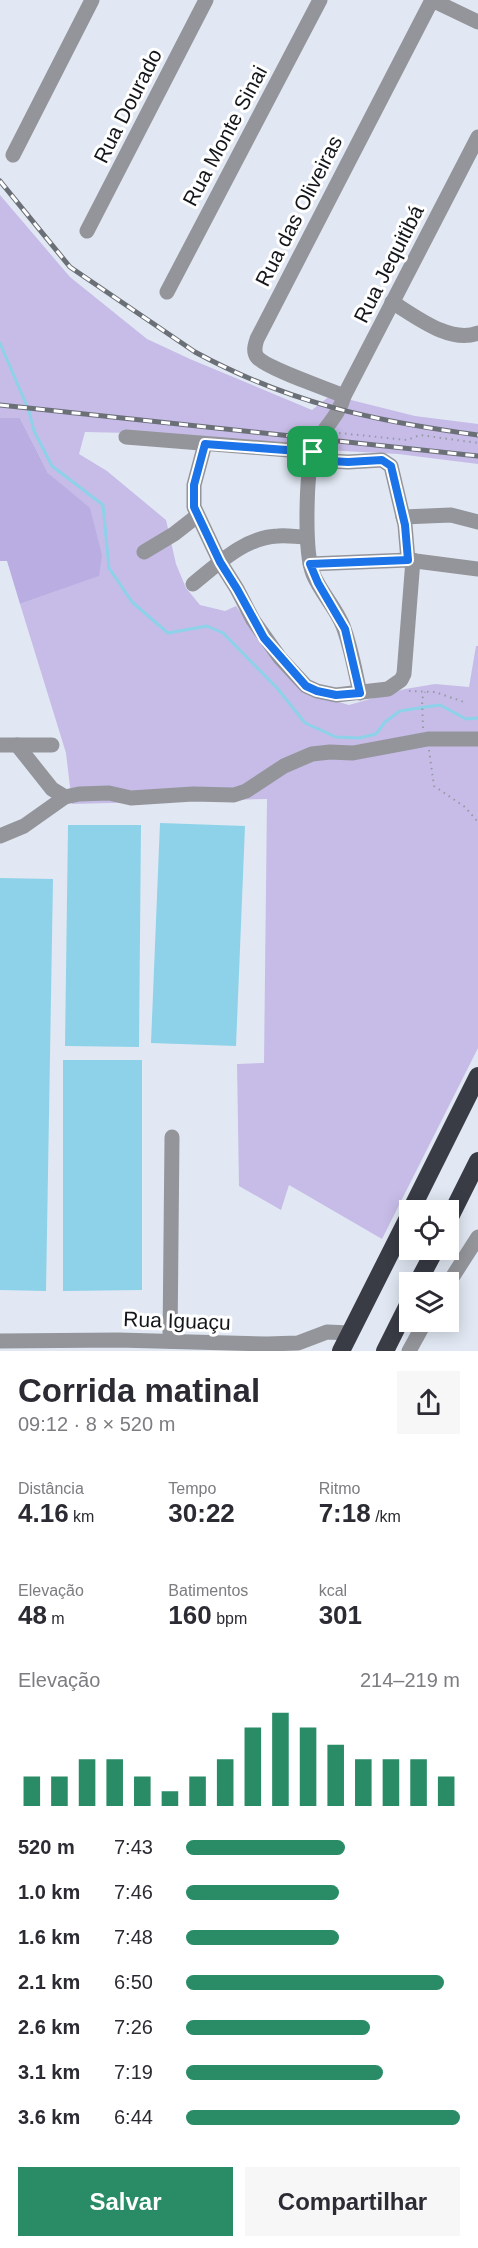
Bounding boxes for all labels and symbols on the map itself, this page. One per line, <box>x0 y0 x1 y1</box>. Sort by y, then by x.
street label: Rua Dourado <box>89 45 166 167</box>
street label: Rua Monte Sinai <box>178 62 271 210</box>
street label: Rua das Oliveiras <box>251 132 346 290</box>
street label: Rua Jequitibá <box>349 201 428 326</box>
pin <box>287 426 338 477</box>
street label: Rua Iguaçu <box>123 1307 231 1334</box>

